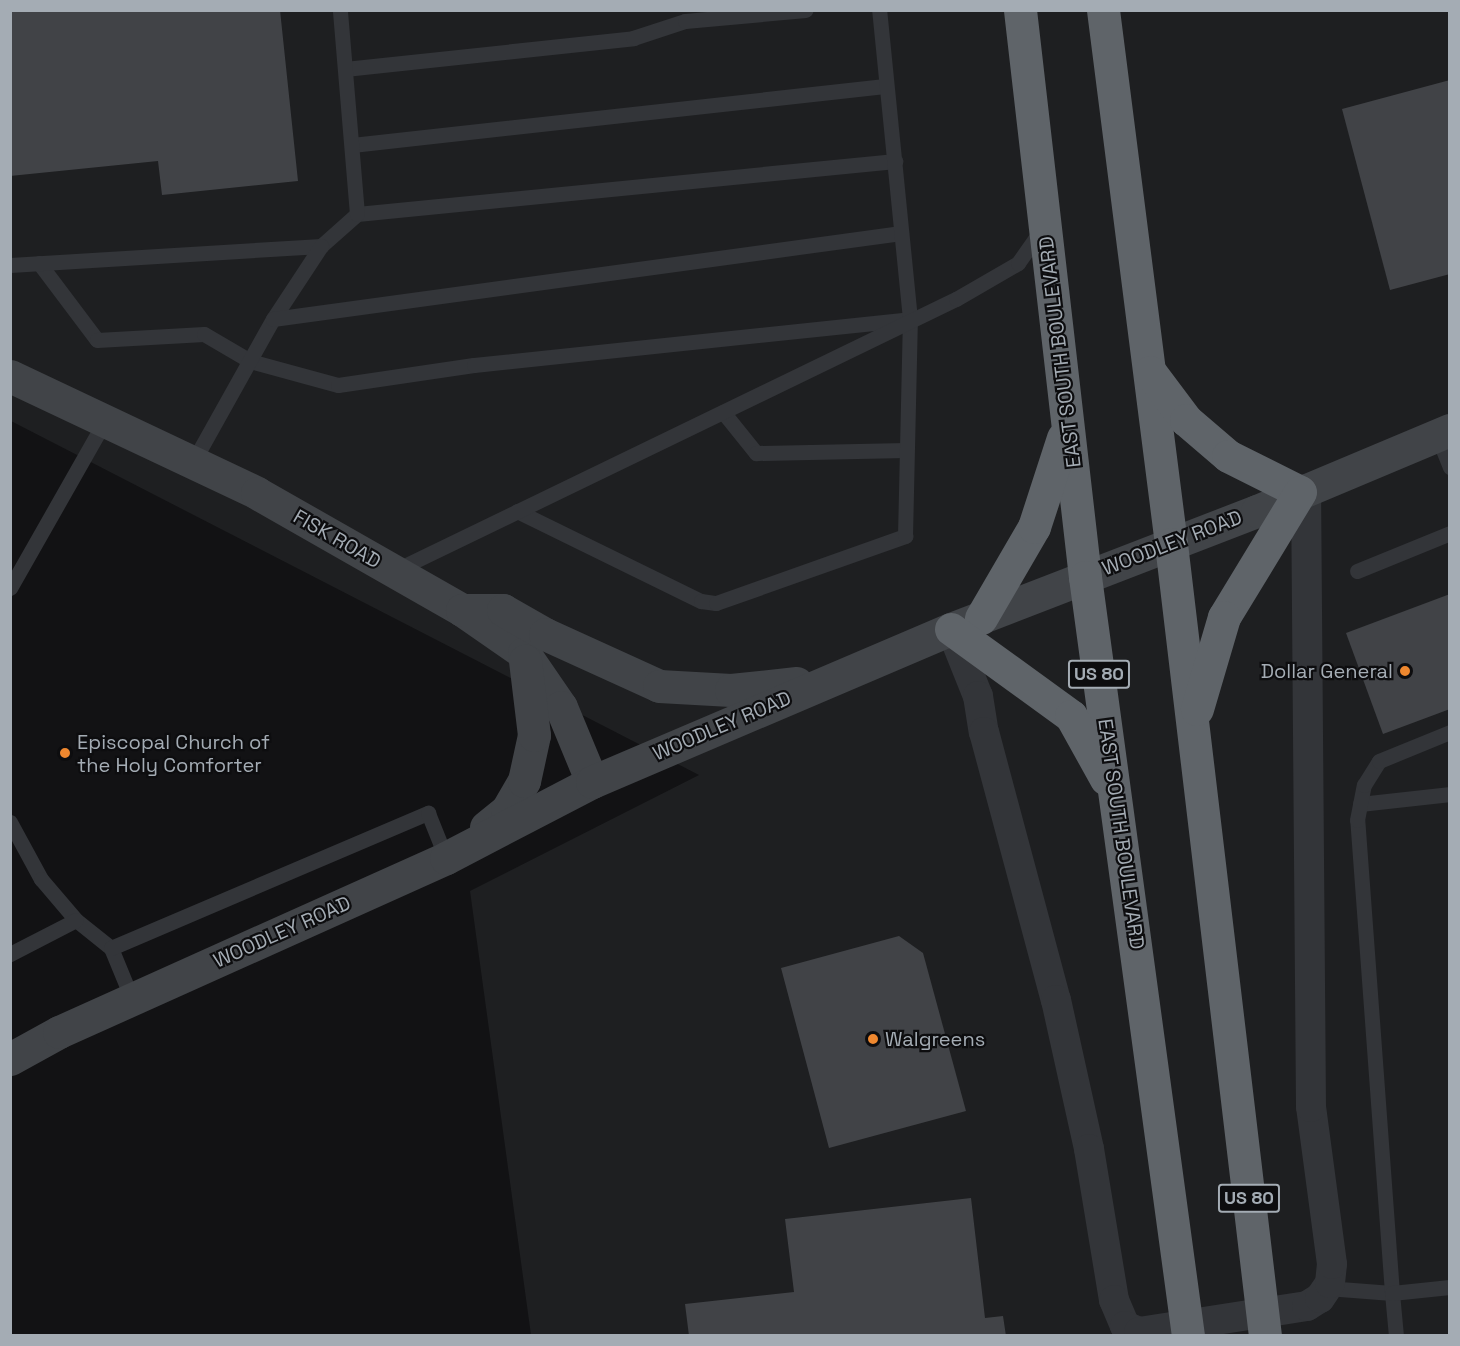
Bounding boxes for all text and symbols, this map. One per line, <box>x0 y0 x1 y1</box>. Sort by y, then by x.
street label: EAST SOUTH BOULEVARD <box>1034 235 1086 469</box>
street label: FISK ROAD <box>289 504 385 574</box>
street label: WOODLEY ROAD <box>1099 505 1245 581</box>
road number: US 80 <box>1068 659 1130 689</box>
place label: Dollar General <box>1261 659 1393 683</box>
marker: Dollar General <box>1398 664 1412 678</box>
street label: WOODLEY ROAD <box>649 686 795 766</box>
street label: EAST SOUTH BOULEVARD <box>1093 717 1149 951</box>
place label: Episcopal Church of the Holy Comforter <box>77 730 270 777</box>
marker: Episcopal Church of the Holy Comforter <box>58 746 72 760</box>
street label: WOODLEY ROAD <box>209 891 355 973</box>
place label: Walgreens <box>885 1027 985 1051</box>
marker: Walgreens <box>866 1032 880 1046</box>
road number: US 80 <box>1218 1183 1280 1213</box>

